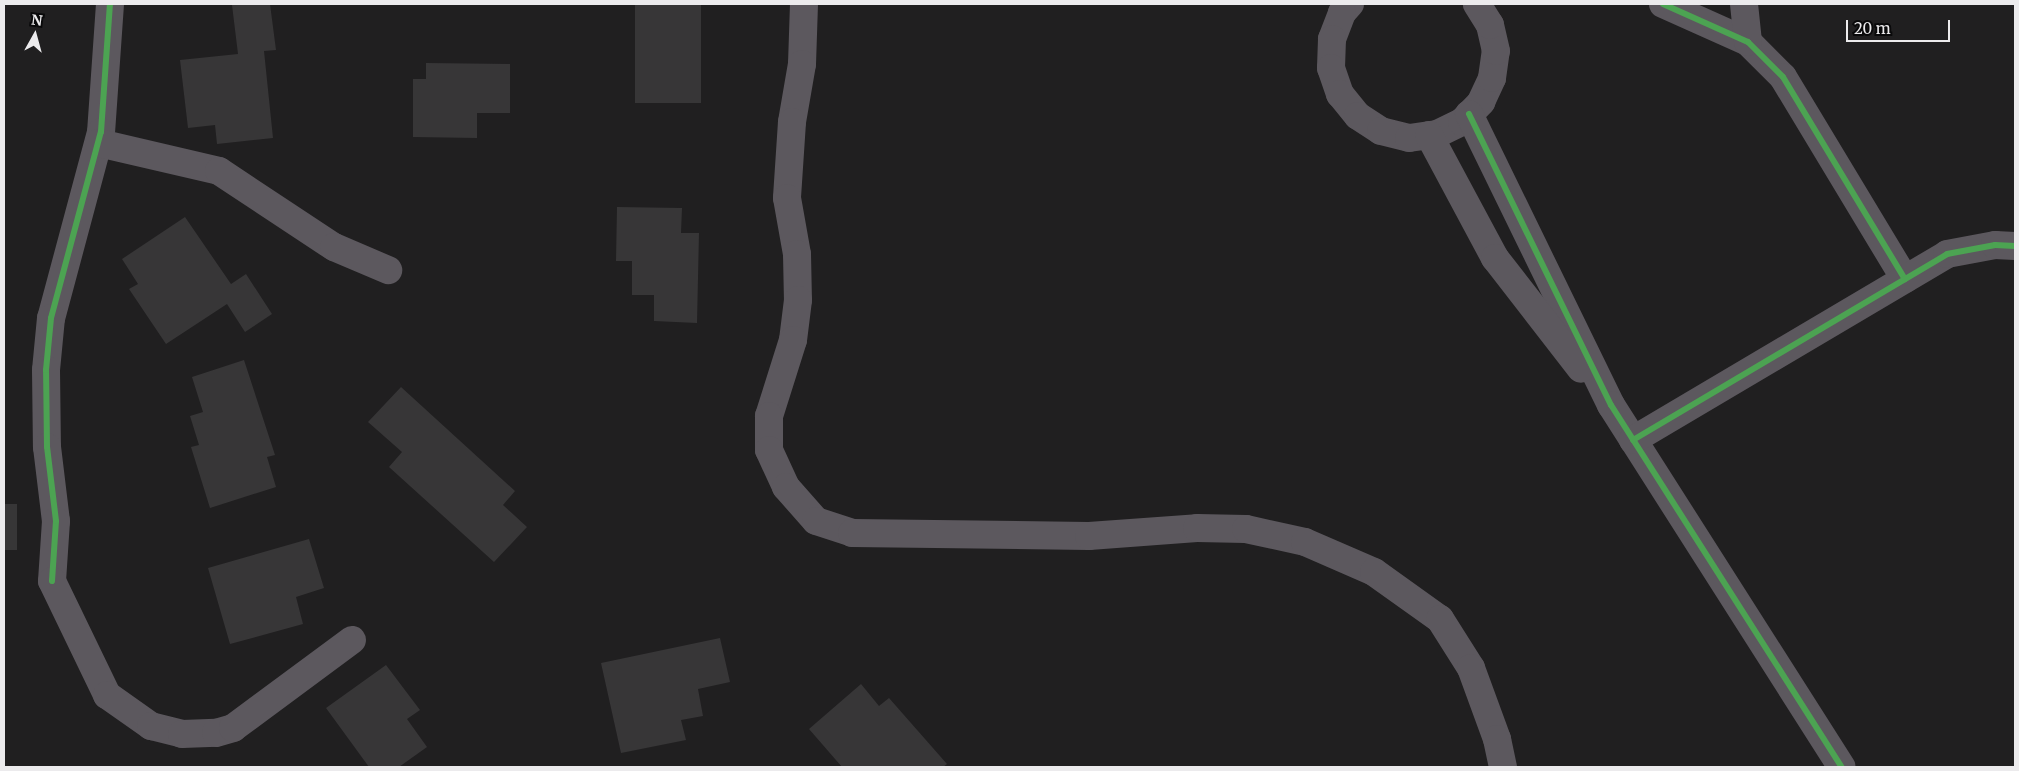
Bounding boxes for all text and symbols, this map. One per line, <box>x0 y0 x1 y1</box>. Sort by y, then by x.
north arrow <box>10 10 60 60</box>
scale bar <box>1849 10 1953 42</box>
text: N <box>30 11 43 30</box>
text: 20 m <box>1854 19 1891 38</box>

